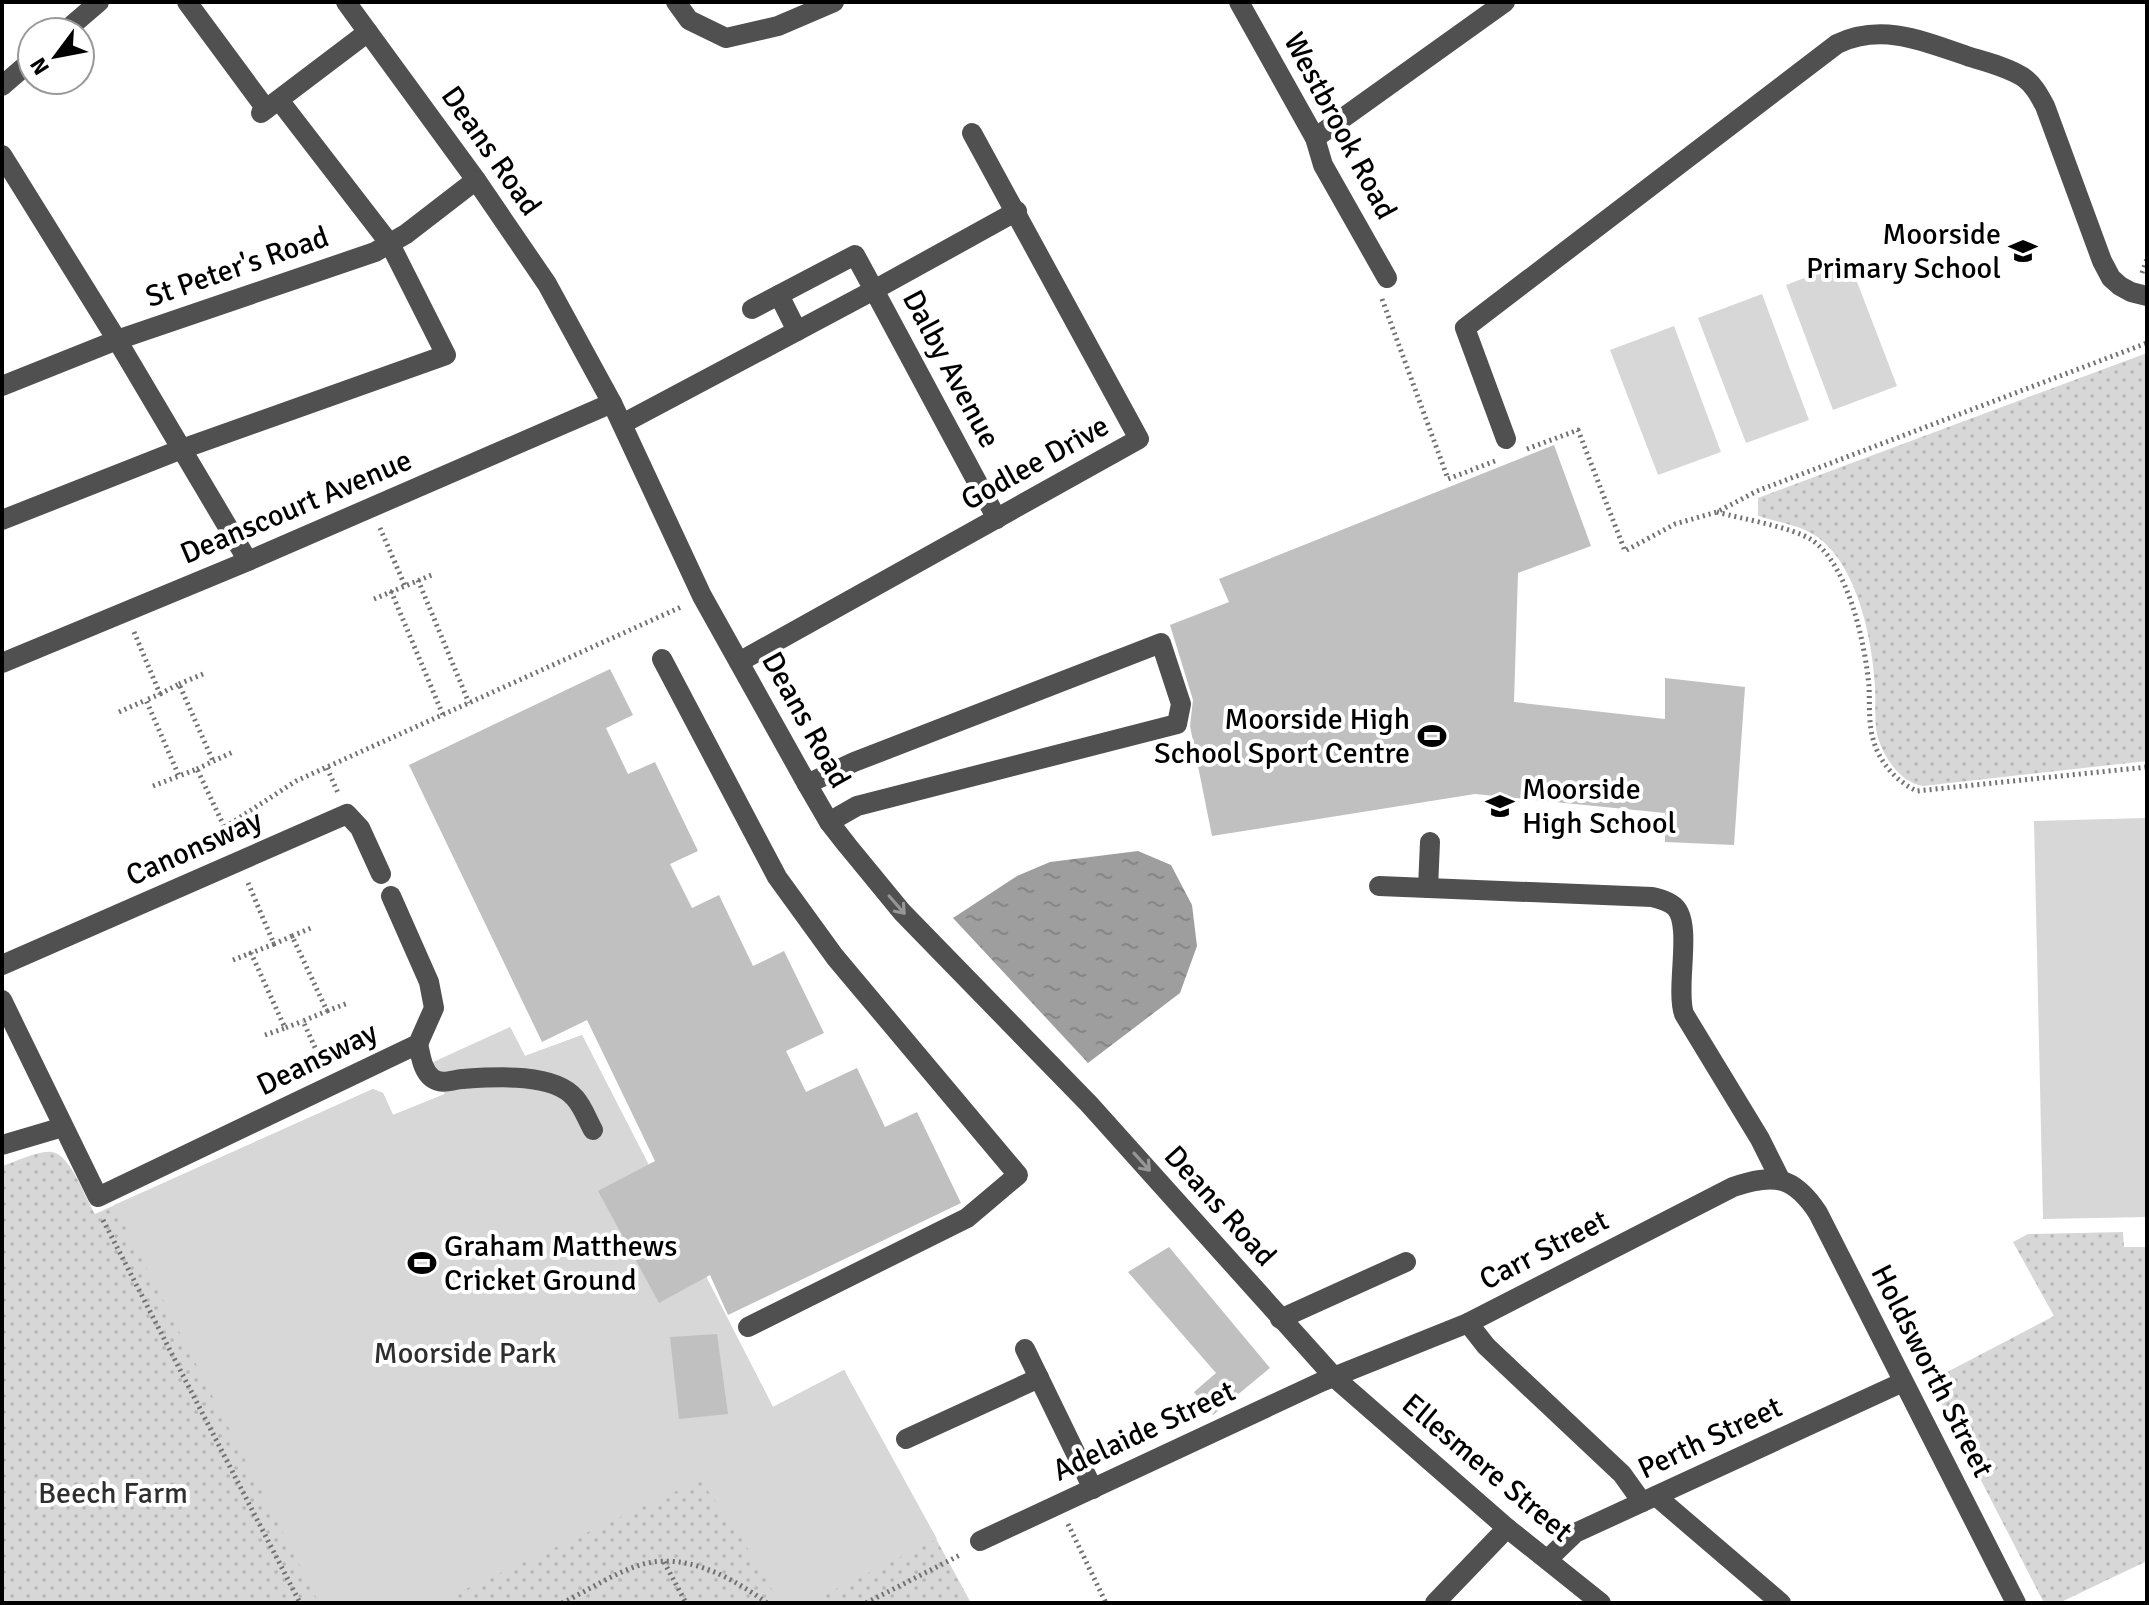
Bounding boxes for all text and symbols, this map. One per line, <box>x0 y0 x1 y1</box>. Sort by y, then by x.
north arrow <box>16 16 96 96</box>
street label: Westbrook Road <box>1275 26 1405 226</box>
text: N <box>24 53 55 80</box>
street label: Deans Road <box>433 79 549 223</box>
place label: Moorside Primary School <box>1806 216 2001 287</box>
street label: St Peter's Road <box>141 218 333 316</box>
school or university icon: Moorside Primary School <box>2008 236 2038 266</box>
street label: Dalby Avenue <box>894 284 1008 454</box>
street label: Godlee Drive <box>955 407 1115 519</box>
street label: Deanscourt Avenue <box>175 442 417 572</box>
street label: Deans Road <box>753 645 859 795</box>
place label: Moorside High School Sport Centre <box>1154 701 1410 772</box>
sports icon: Moorside High School Sport Centre <box>1417 721 1447 751</box>
place label: Moorside High School <box>1522 771 1676 842</box>
school or university icon: Moorside High School <box>1485 791 1515 821</box>
street label: Canonsway <box>120 802 268 894</box>
one-way arrow <box>888 895 906 915</box>
street label: Deansway <box>251 1014 383 1104</box>
street label: Deans Road <box>1156 1138 1284 1274</box>
one-way arrow <box>1132 1152 1150 1172</box>
street label: Carr Street <box>1473 1202 1615 1298</box>
place label: Graham Matthews Cricket Ground <box>444 1228 677 1299</box>
sports icon: Graham Matthews Cricket Ground <box>407 1248 437 1278</box>
street label: Holdsworth Street <box>1862 1259 2002 1483</box>
park label: Moorside Park <box>374 1335 556 1372</box>
street label: Adelaide Street <box>1047 1373 1241 1489</box>
street label: Ellesmere Street <box>1394 1386 1580 1550</box>
street label: Perth Street <box>1632 1389 1788 1487</box>
park label: Beech Farm <box>38 1475 188 1512</box>

